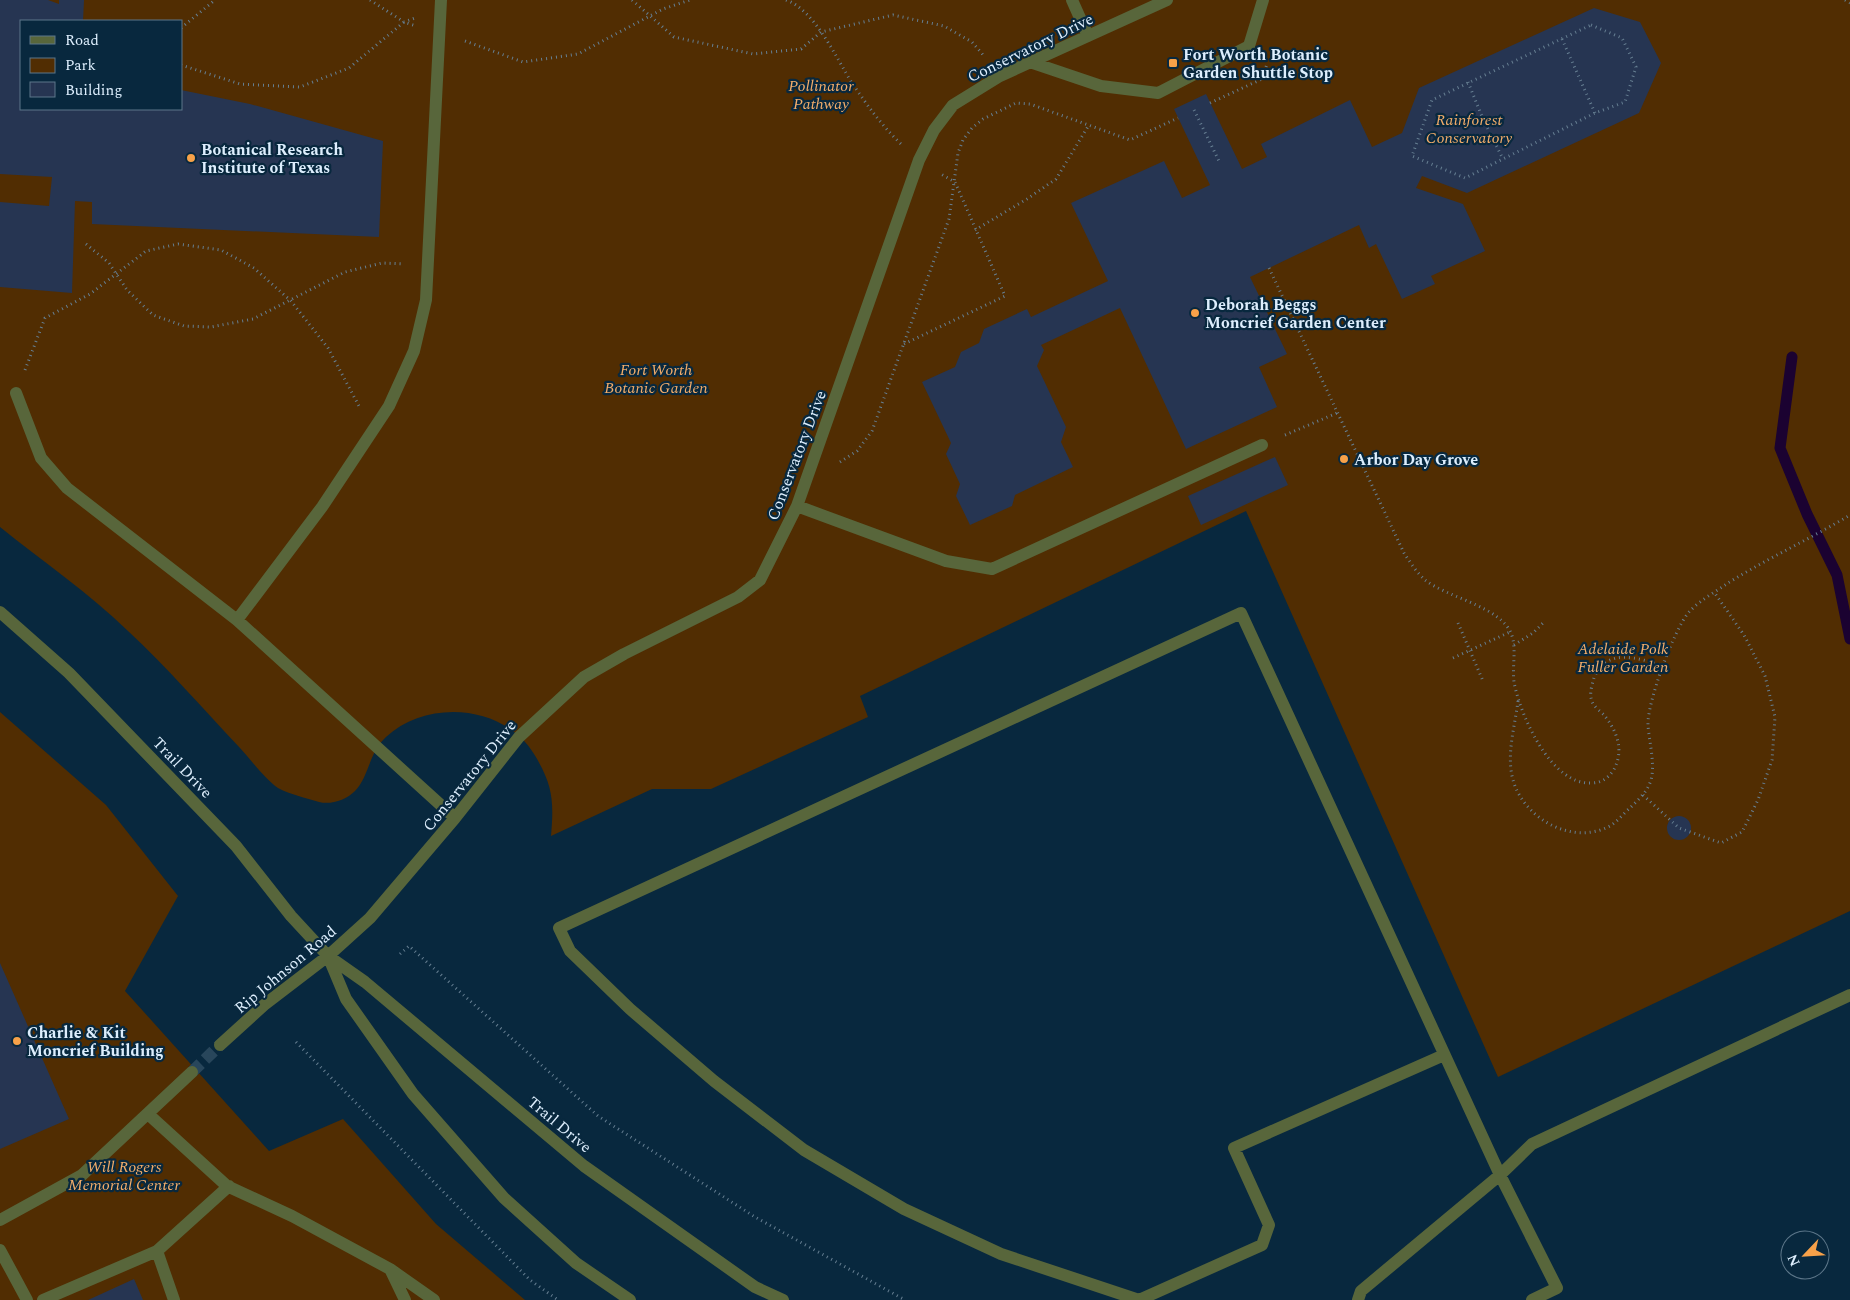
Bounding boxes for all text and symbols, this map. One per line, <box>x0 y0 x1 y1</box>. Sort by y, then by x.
street label: Conservatory Drive <box>963 7 1098 89</box>
legend <box>20 20 182 110</box>
text: Road <box>65 29 99 52</box>
place label: Fort Worth Botanic Garden Shuttle Stop <box>1183 43 1333 85</box>
text: Park <box>65 54 96 77</box>
marker: Fort Worth Botanic Garden Shuttle Stop <box>1167 57 1179 69</box>
park label: Pollinator Pathway <box>788 74 854 116</box>
text: Building <box>65 79 122 102</box>
park label: Rainforest Conservatory <box>1426 108 1512 150</box>
place label: Botanical Research Institute of Texas <box>201 138 343 180</box>
marker: Botanical Research Institute of Texas <box>185 152 197 164</box>
place label: Deborah Beggs Moncrief Garden Center <box>1205 293 1386 335</box>
marker: Deborah Beggs Moncrief Garden Center <box>1189 307 1201 319</box>
park label: Fort Worth Botanic Garden <box>604 358 708 400</box>
street label: Conservatory Drive <box>761 387 833 524</box>
place label: Arbor Day Grove <box>1354 448 1478 472</box>
marker: Arbor Day Grove <box>1338 453 1350 465</box>
park label: Adelaide Polk Fuller Garden <box>1577 637 1669 679</box>
street label: Conservatory Drive <box>417 715 522 837</box>
street label: Trail Drive <box>147 731 218 804</box>
street label: Rip Johnson Road <box>229 920 342 1020</box>
place label: Charlie & Kit Moncrief Building <box>27 1021 164 1063</box>
marker: Charlie & Kit Moncrief Building <box>11 1035 23 1047</box>
street label: Trail Drive <box>522 1091 597 1159</box>
park label: Will Rogers Memorial Center <box>68 1155 180 1197</box>
north arrow <box>1780 1230 1830 1280</box>
text: N <box>1782 1251 1806 1270</box>

